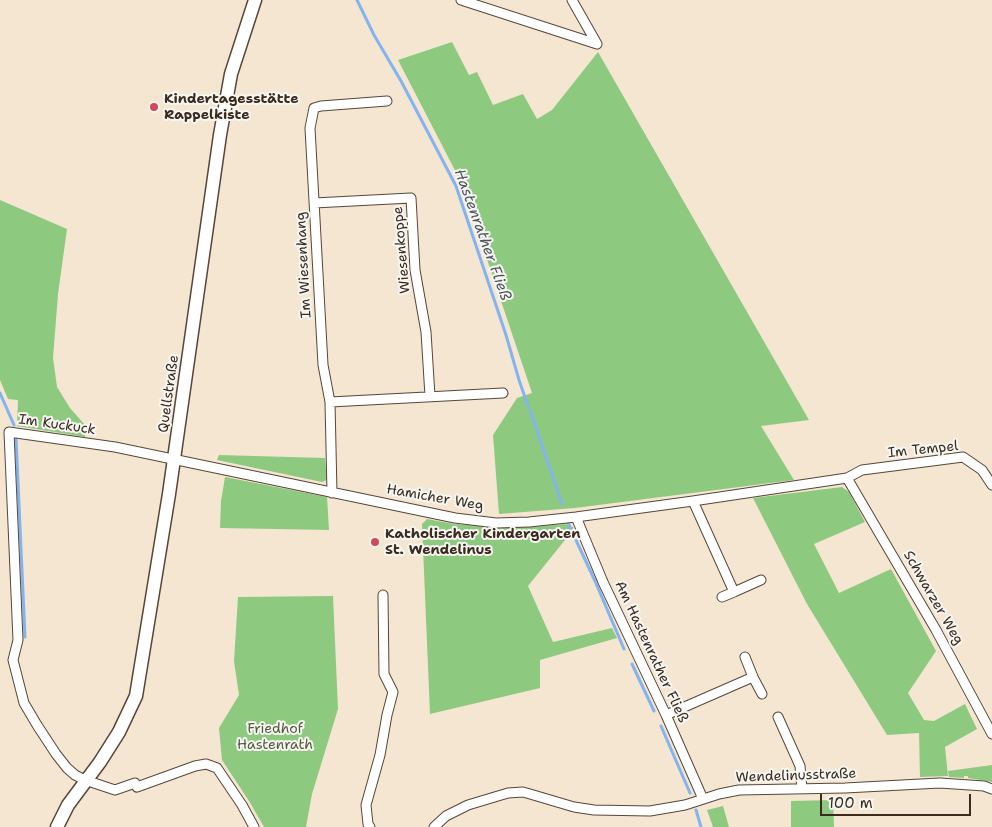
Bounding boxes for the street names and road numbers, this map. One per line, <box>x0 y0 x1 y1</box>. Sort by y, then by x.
street label: Wiesenkoppe <box>390 206 414 294</box>
street label: Im Wiesenhang <box>293 211 315 319</box>
street label: Quellstraße <box>155 354 183 434</box>
street label: Im Kuckuck <box>17 411 97 439</box>
street label: Im Tempel <box>887 438 959 462</box>
street label: Hamicher Weg <box>385 481 485 515</box>
street label: Schwarzer Weg <box>899 548 967 648</box>
street label: Am Hastenrather Fließ <box>611 578 691 726</box>
street label: Wendelinusstraße <box>735 765 857 787</box>

